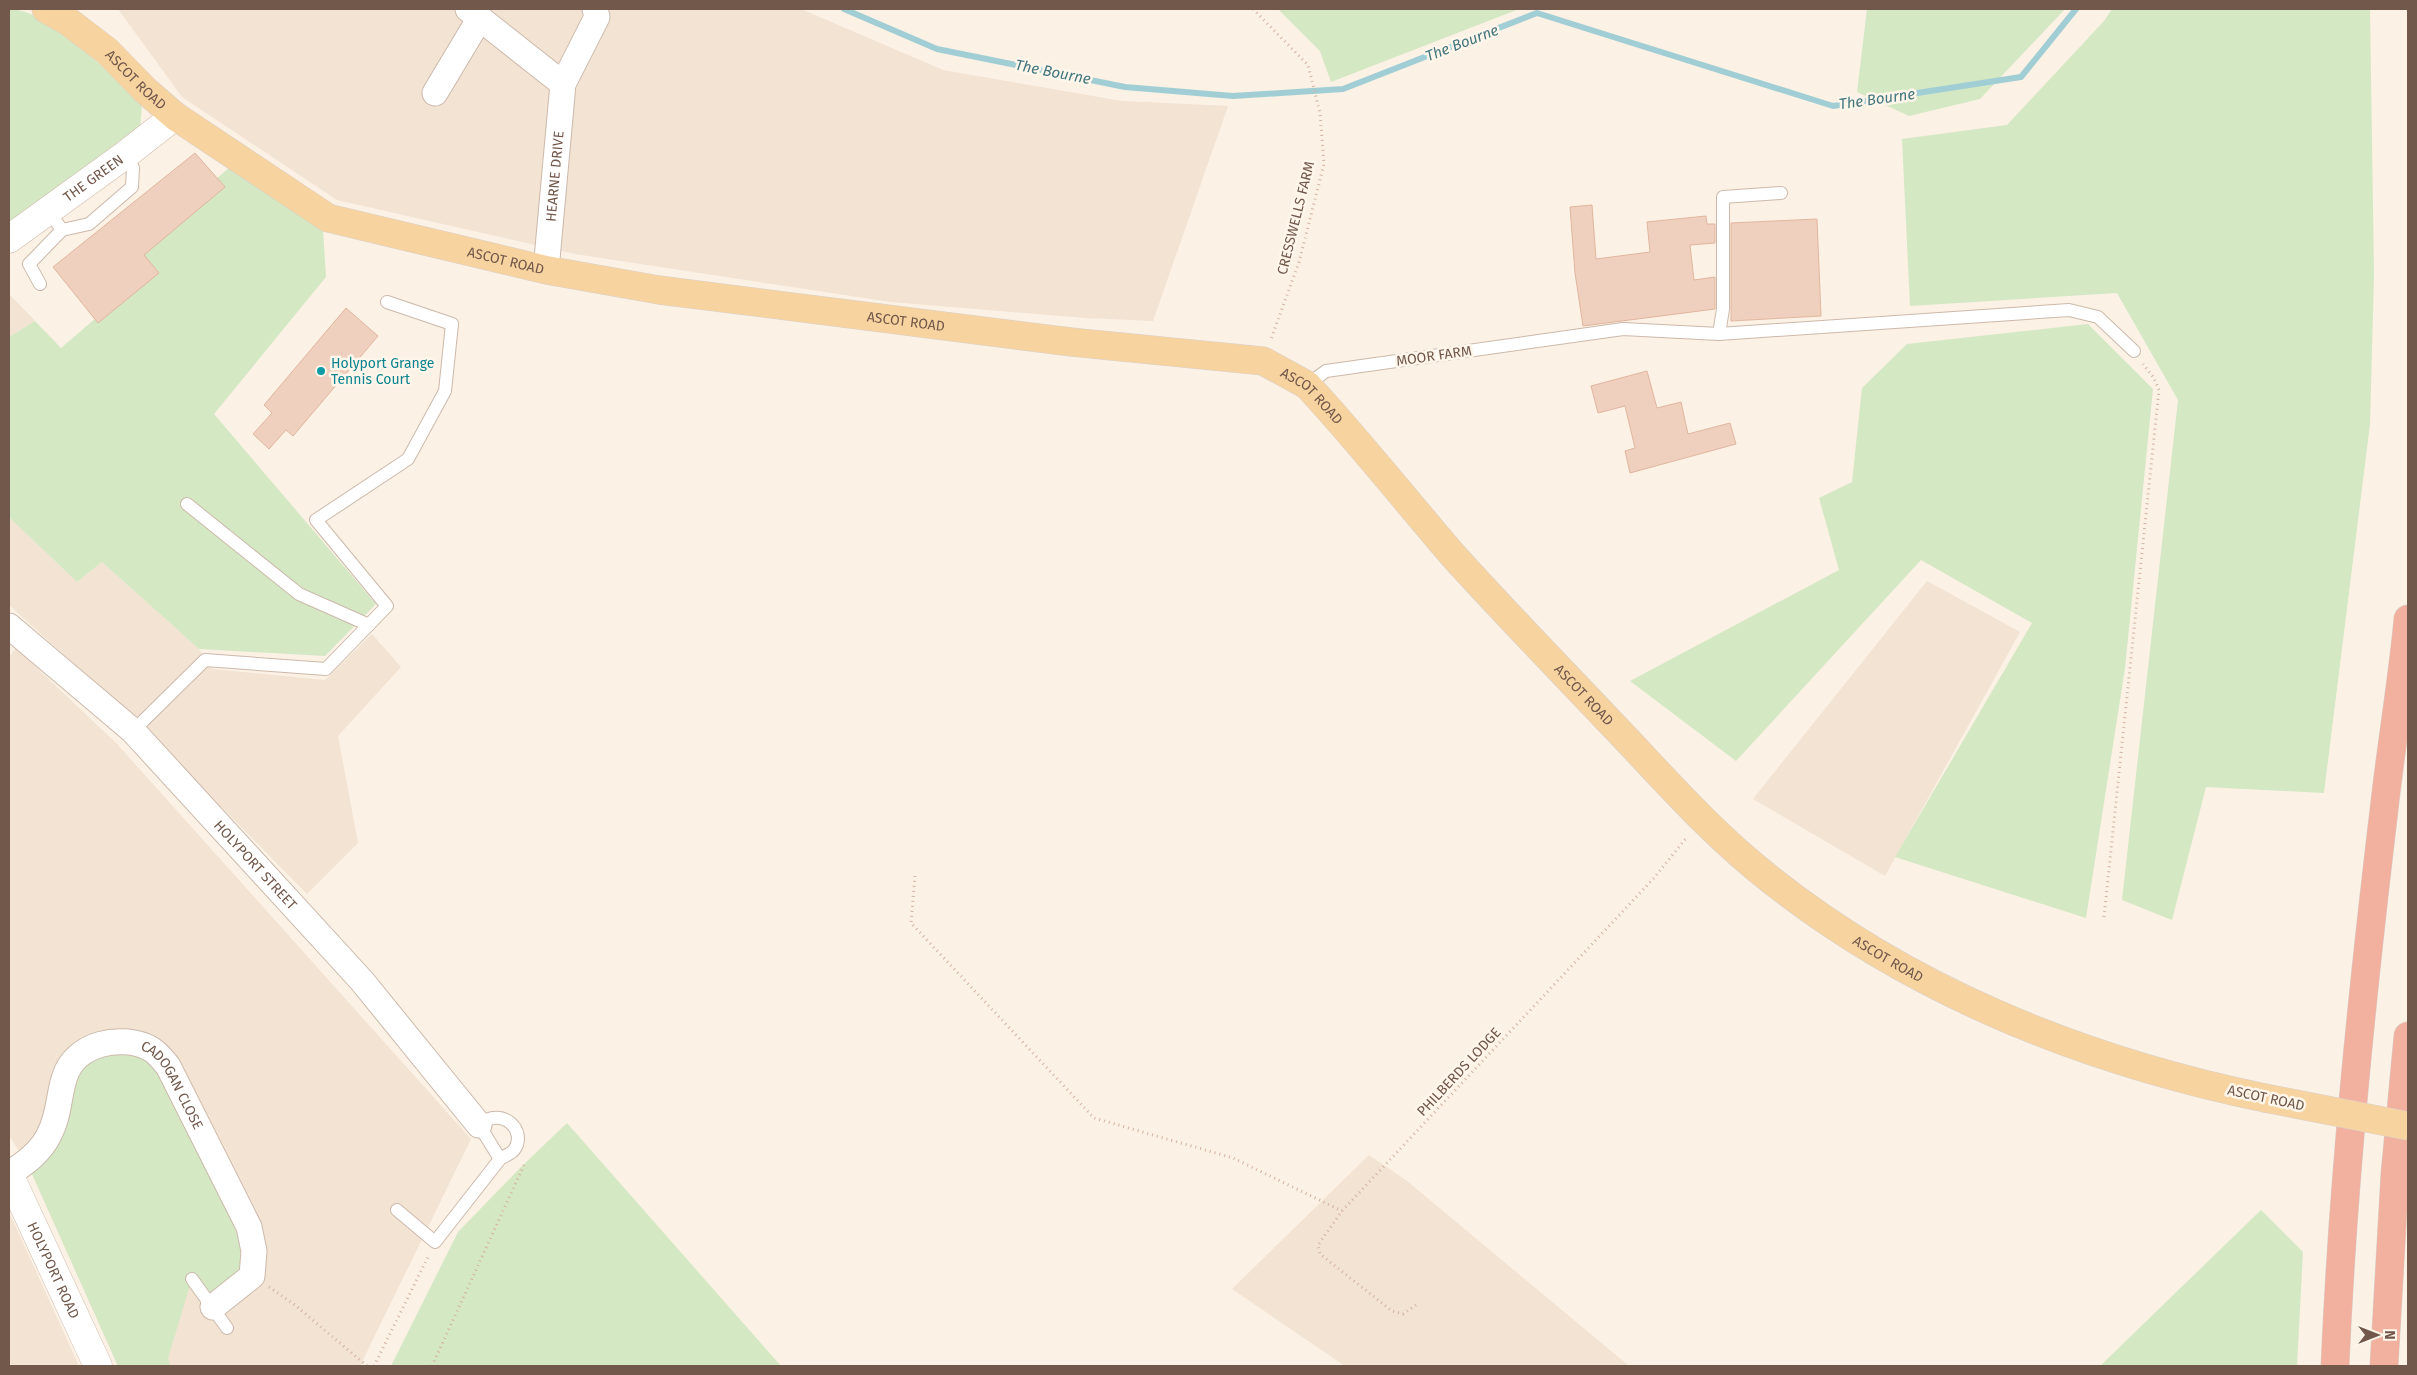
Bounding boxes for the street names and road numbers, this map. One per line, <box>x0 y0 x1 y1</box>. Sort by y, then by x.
street label: ASCOT ROAD <box>102 46 170 113</box>
street label: HEARNE DRIVE <box>542 130 567 223</box>
street label: THE GREEN <box>60 151 127 205</box>
street label: CRESSWELLS FARM <box>1274 159 1318 276</box>
street label: ASCOT ROAD <box>466 243 546 278</box>
street label: ASCOT ROAD <box>866 308 946 335</box>
street label: MOOR FARM <box>1395 342 1473 370</box>
street label: ASCOT ROAD <box>1278 364 1347 428</box>
street label: ASCOT ROAD <box>1551 660 1617 729</box>
street label: HOLYPORT STREET <box>211 817 301 914</box>
street label: ASCOT ROAD <box>1850 932 1926 986</box>
street label: PHILBERDS LODGE <box>1414 1024 1504 1120</box>
street label: CADOGAN CLOSE <box>139 1037 207 1132</box>
street label: ASCOT ROAD <box>2226 1082 2306 1114</box>
street label: HOLYPORT ROAD <box>24 1219 83 1321</box>

